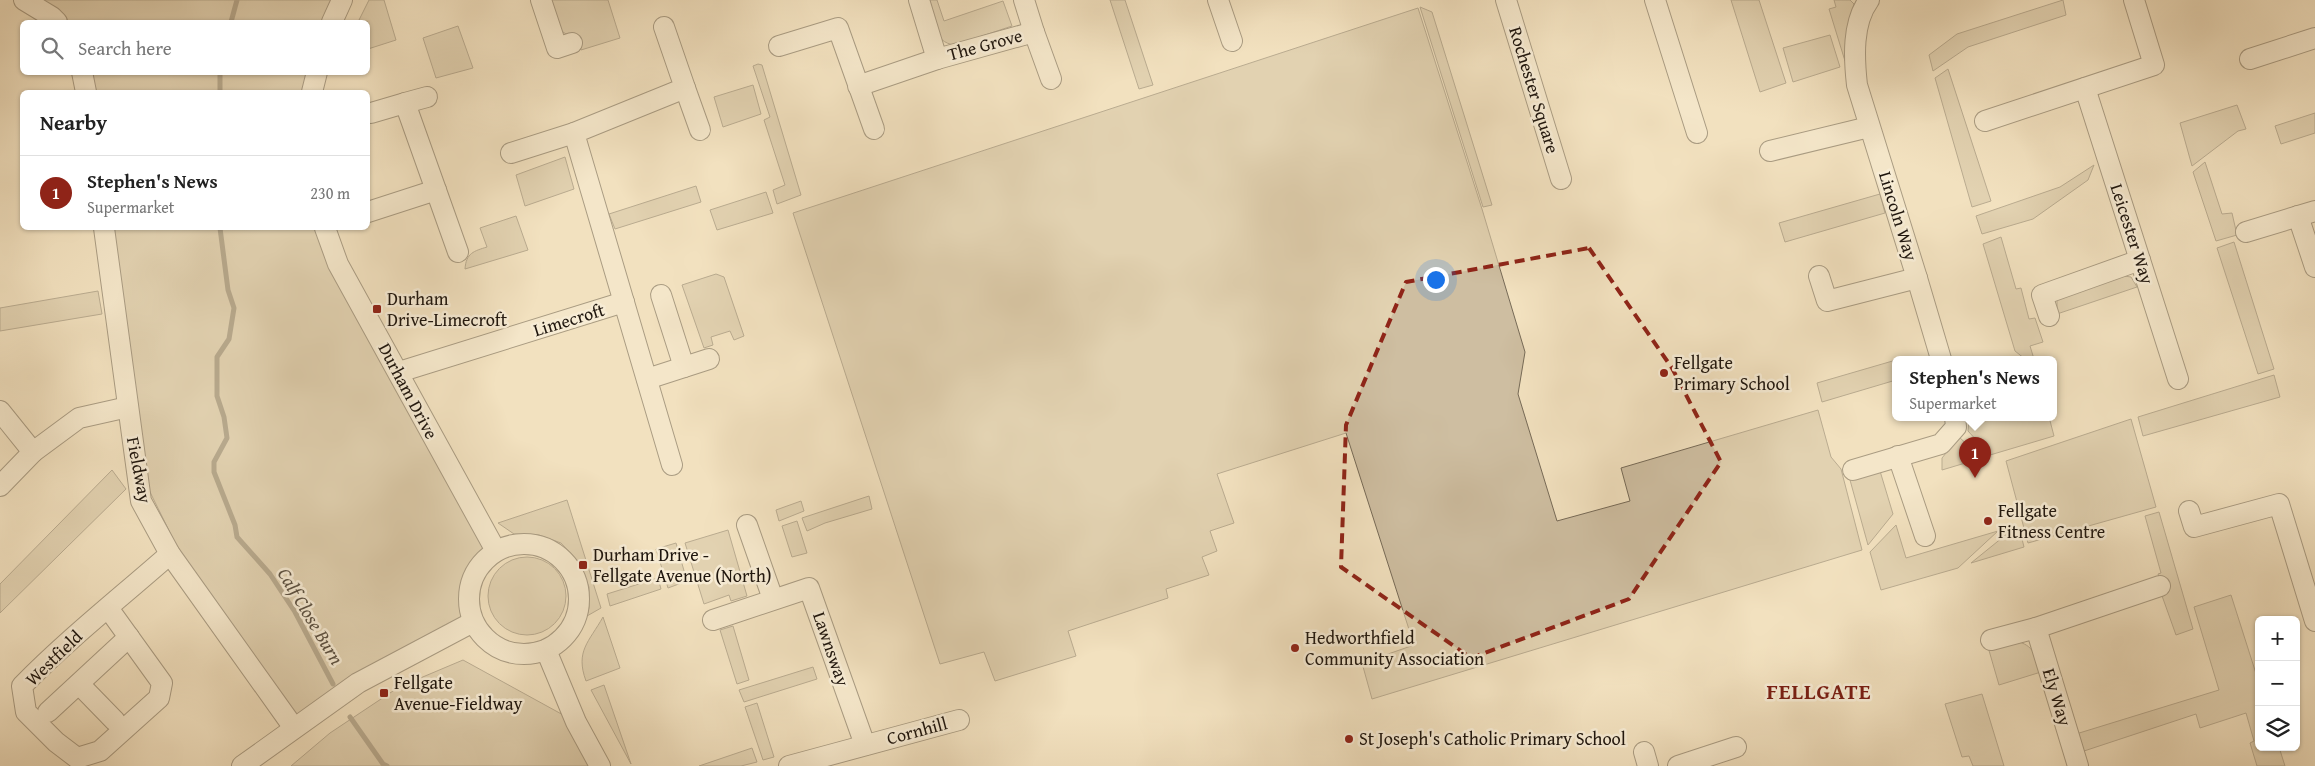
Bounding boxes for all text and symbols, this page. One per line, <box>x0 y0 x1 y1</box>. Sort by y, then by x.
search box <box>20 20 370 75</box>
street label: The Grove <box>945 22 1025 67</box>
street label: Rochester Square <box>1502 23 1567 157</box>
icon: search <box>38 34 66 62</box>
text: Search here <box>78 34 172 62</box>
text: Nearby <box>40 107 107 138</box>
text: Stephen's News <box>87 167 218 195</box>
street label: Lincoln Way <box>1872 168 1925 264</box>
street label: Leicester Way <box>2104 180 2161 288</box>
text: 1 <box>52 181 60 205</box>
text: 230 m <box>310 181 350 205</box>
text: Supermarket <box>87 195 174 219</box>
your location <box>1423 267 1449 293</box>
place label: Durham Drive-Limecroft <box>387 285 508 333</box>
street label: Limecroft <box>530 296 609 343</box>
marker: Durham Drive-Limecroft <box>371 303 383 315</box>
street label: Durham Drive <box>372 338 445 444</box>
place label: Fellgate Primary School <box>1674 349 1790 397</box>
popup <box>1892 356 2057 421</box>
text: Stephen's News <box>1909 363 2040 391</box>
marker: Fellgate Primary School <box>1658 367 1670 379</box>
text: Supermarket <box>1909 391 1997 415</box>
street label: Fieldway <box>120 434 159 505</box>
pin: 1 <box>1959 437 1991 478</box>
place label: Fellgate Fitness Centre <box>1998 497 2105 545</box>
marker: Fellgate Fitness Centre <box>1982 515 1994 527</box>
place label: Durham Drive - Fellgate Avenue (North) <box>593 541 772 589</box>
marker: Durham Drive - Fellgate Avenue (North) <box>577 559 589 571</box>
water label: Calf Close Burn <box>271 562 351 670</box>
street label: Lawnsway <box>806 608 857 690</box>
map controls <box>2255 616 2300 751</box>
button: + <box>2255 616 2300 661</box>
street label: Westfield <box>19 623 89 692</box>
place label: Hedworthfield Community Association <box>1305 624 1484 672</box>
marker: Hedworthfield Community Association <box>1289 642 1301 654</box>
button: − <box>2255 661 2300 706</box>
street label: Ely Way <box>2036 665 2079 729</box>
place label: Fellgate Avenue-Fieldway <box>394 669 522 717</box>
district label: FELLGATE <box>1766 675 1872 707</box>
marker: Fellgate Avenue-Fieldway <box>378 687 390 699</box>
button: layers <box>2255 706 2300 751</box>
street label: Cornhill <box>884 709 950 752</box>
place label: St Joseph's Catholic Primary School <box>1359 725 1626 752</box>
marker: St Joseph's Catholic Primary School <box>1343 733 1355 745</box>

